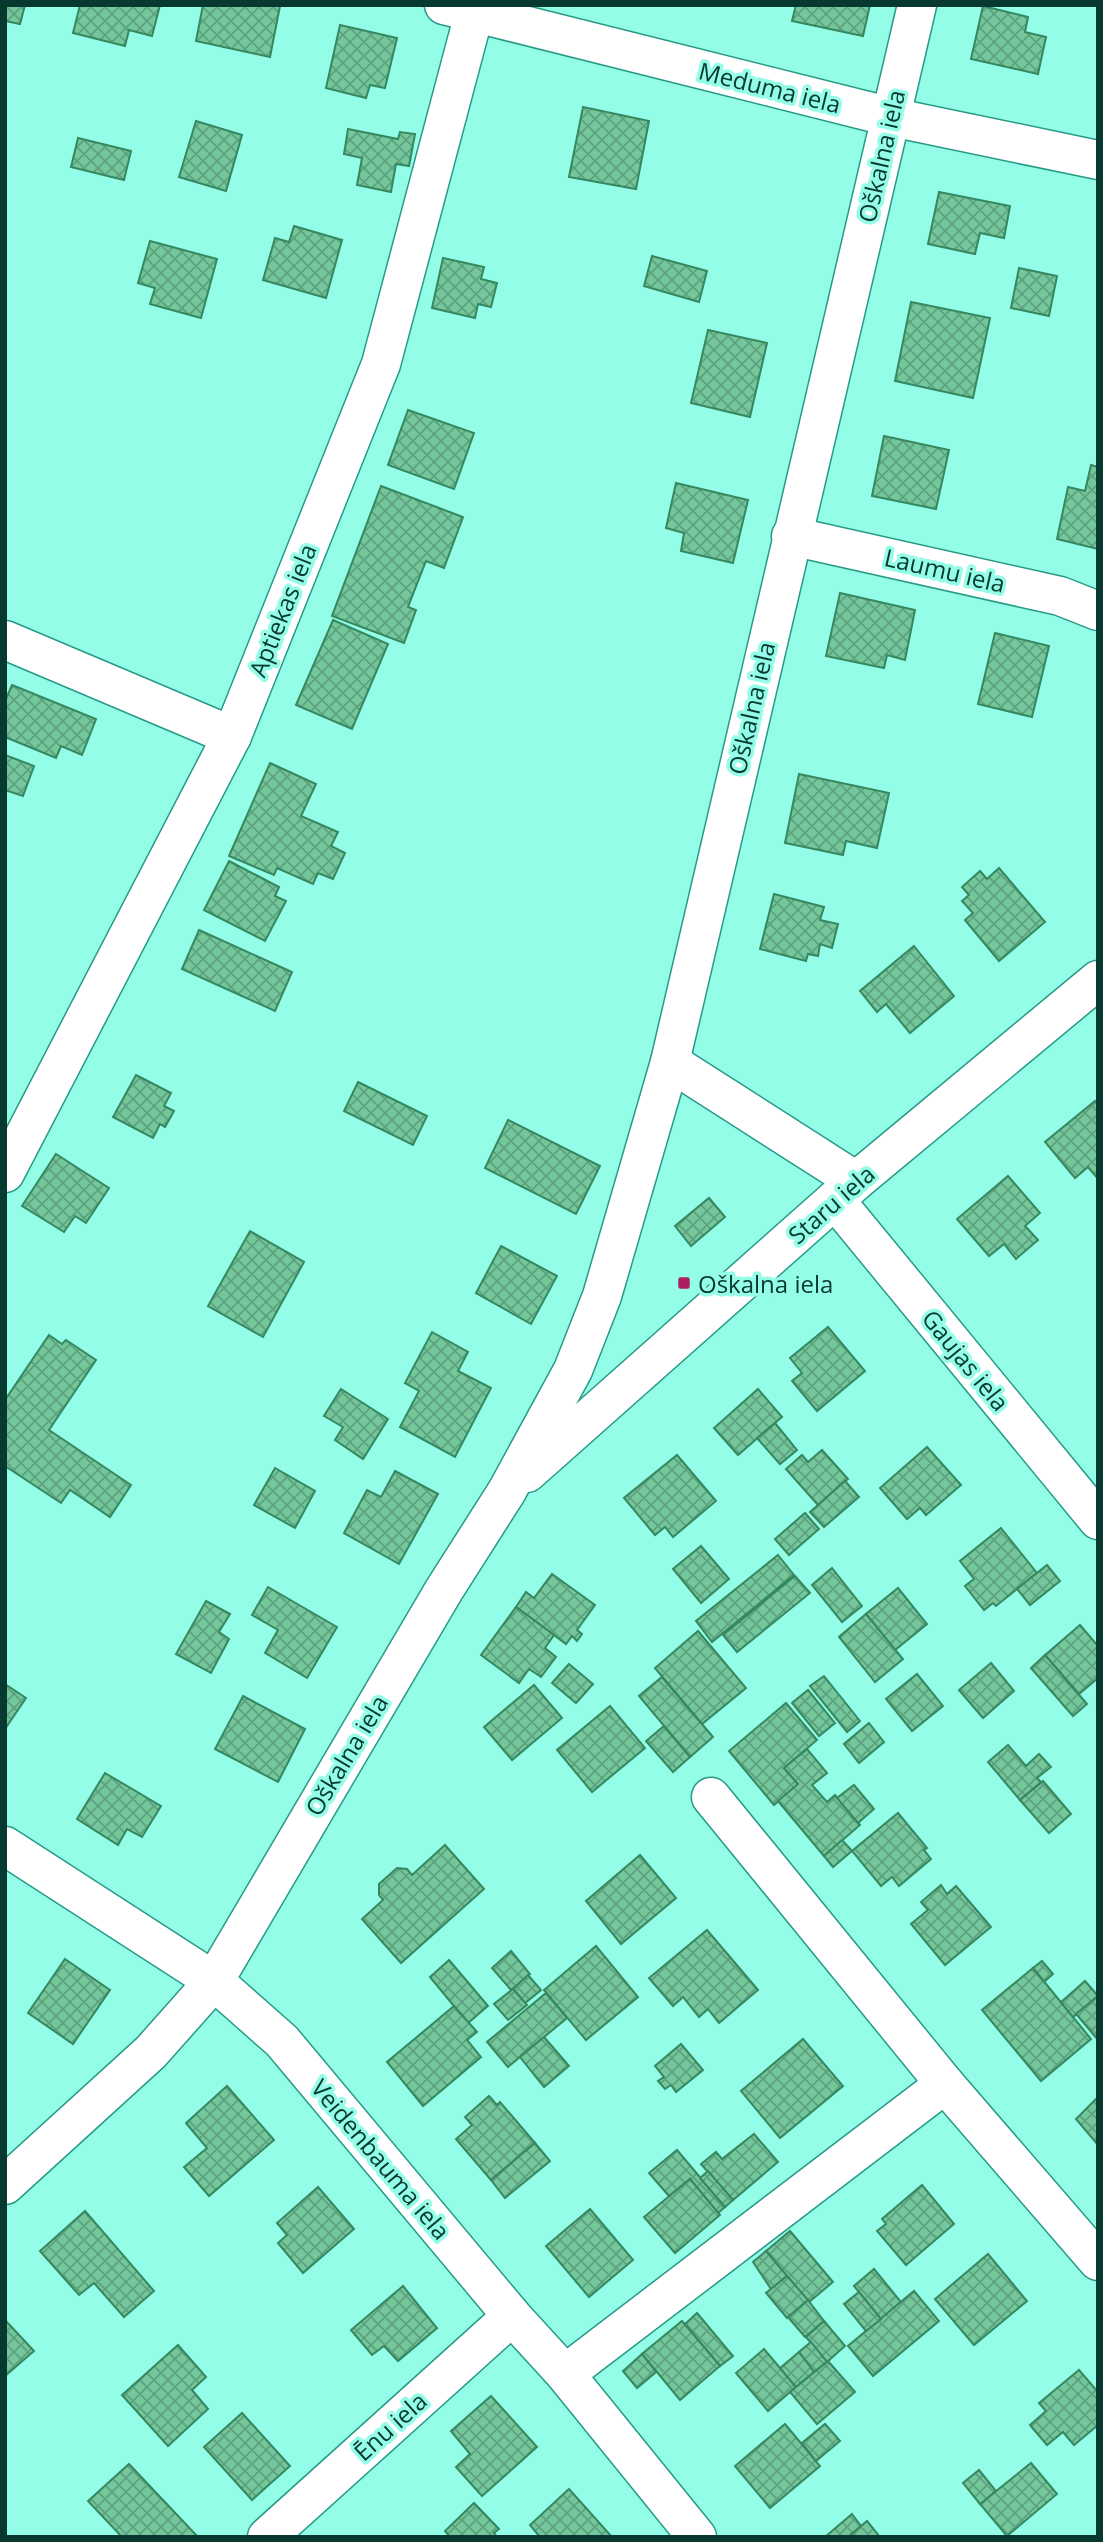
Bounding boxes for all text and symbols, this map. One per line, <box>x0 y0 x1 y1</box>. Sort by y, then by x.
street label: Meduma iela <box>696 53 844 121</box>
street label: Oškalna iela <box>850 86 912 226</box>
street label: Aptiekas iela <box>240 539 324 681</box>
street label: Laumu iela <box>882 540 1008 600</box>
street label: Oškalna iela <box>720 638 782 778</box>
street label: Staru iela <box>781 1157 881 1251</box>
place label: Oškalna iela <box>698 1267 833 1300</box>
marker: Oškalna iela <box>676 1275 692 1291</box>
street label: Gaujas iela <box>915 1302 1017 1418</box>
street label: Oškalna iela <box>297 1689 395 1821</box>
street label: Veidenbauma iela <box>304 2072 458 2246</box>
street label: Ēnu iela <box>346 2384 434 2468</box>

